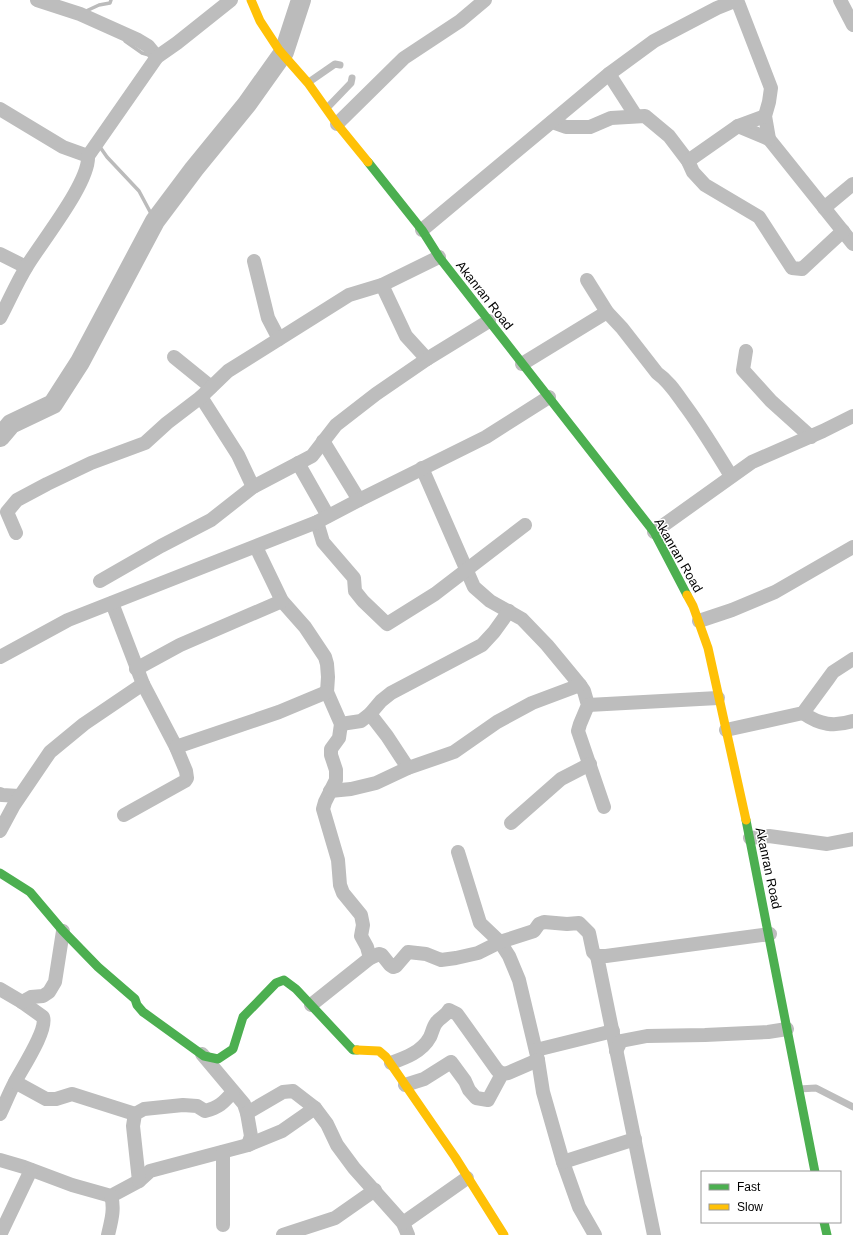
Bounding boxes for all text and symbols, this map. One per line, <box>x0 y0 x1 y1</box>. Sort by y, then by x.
street label: Akanran Road <box>453 258 516 333</box>
street label: Akanran Road <box>651 516 706 595</box>
street label: Akanran Road <box>753 826 784 910</box>
legend <box>701 1171 841 1223</box>
text: Fast <box>737 1180 761 1194</box>
text: Slow <box>737 1200 763 1214</box>

